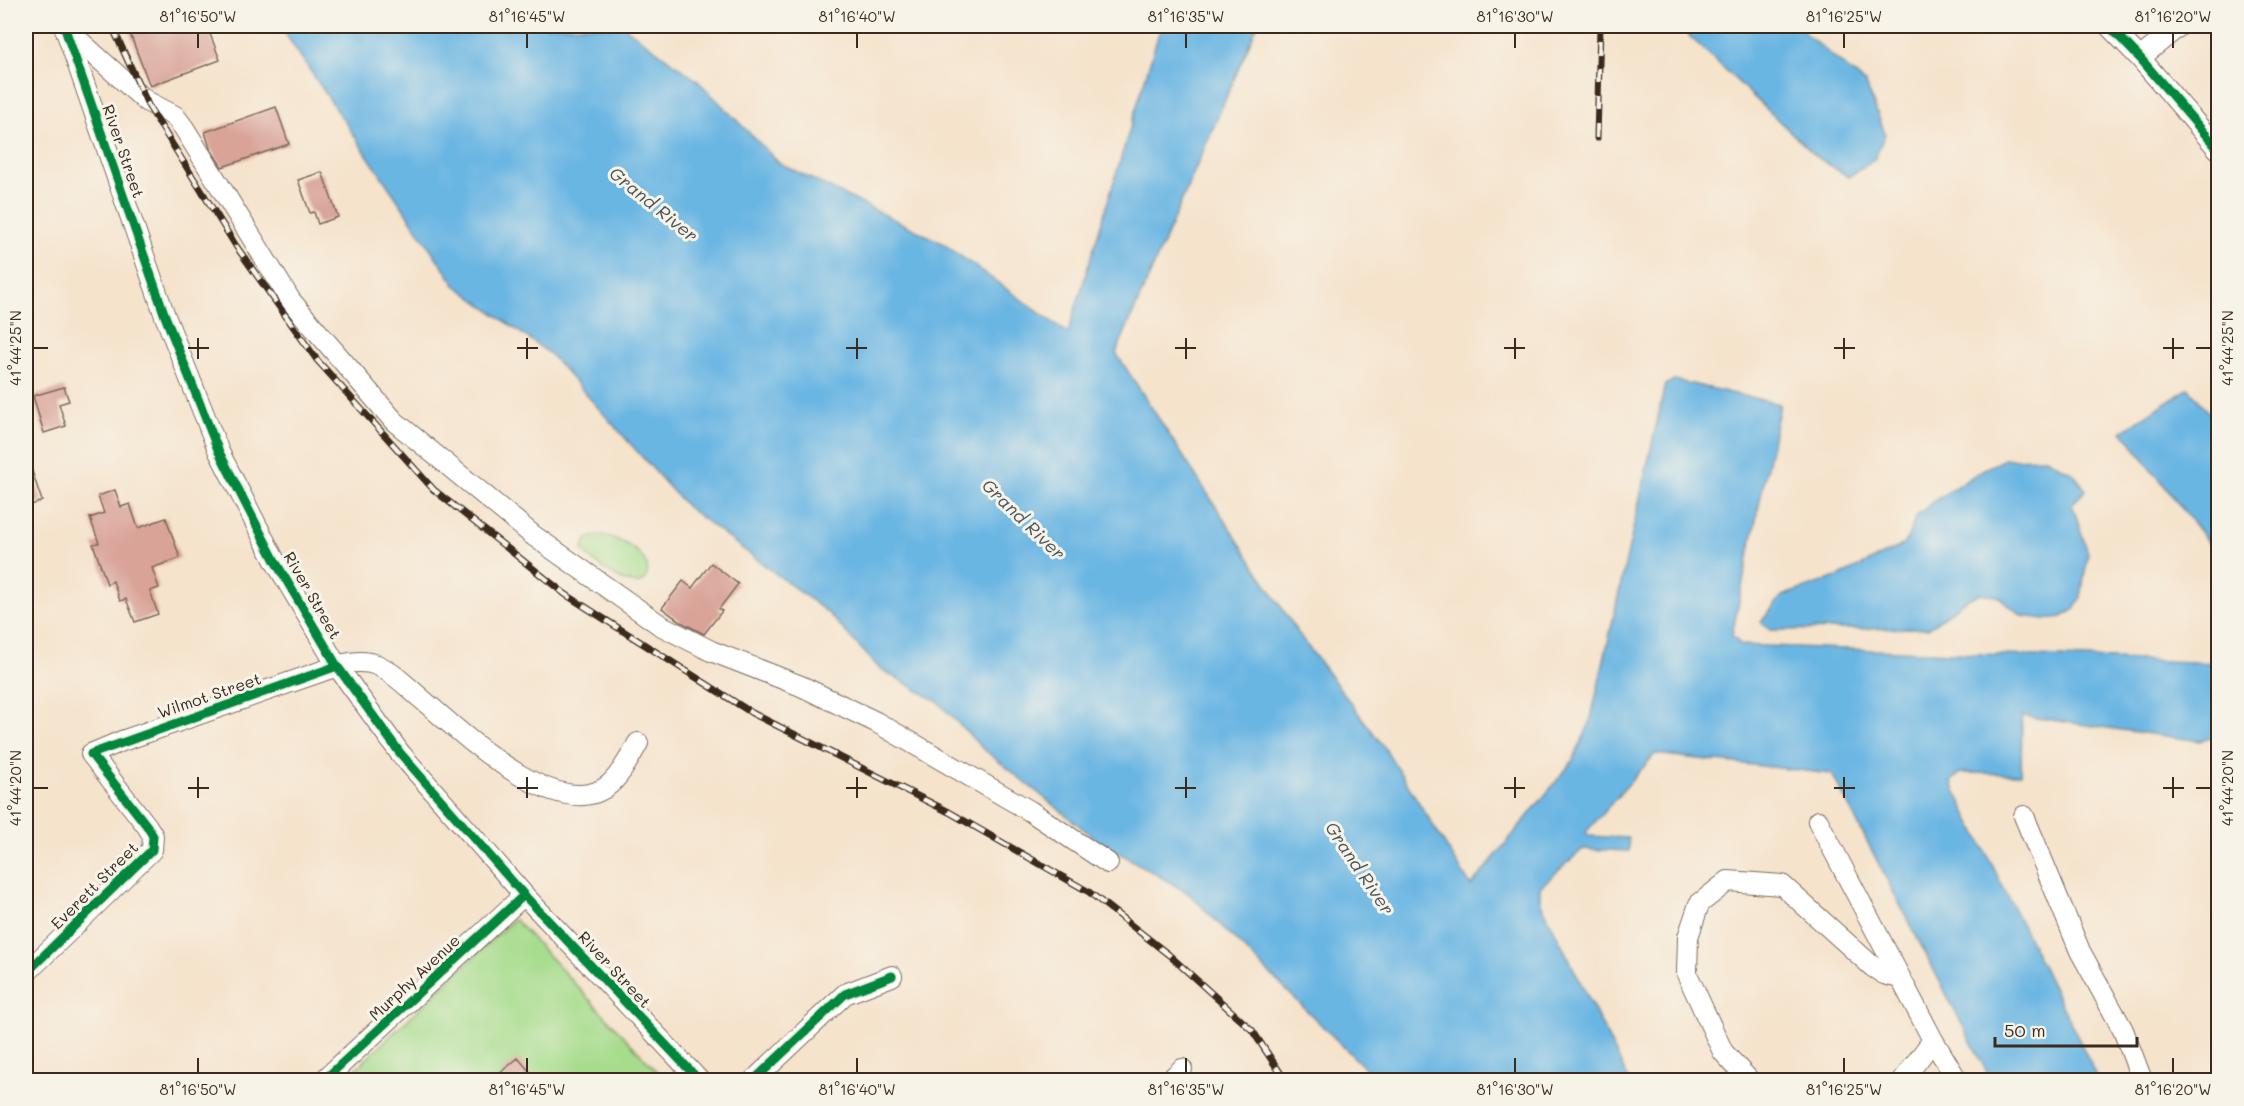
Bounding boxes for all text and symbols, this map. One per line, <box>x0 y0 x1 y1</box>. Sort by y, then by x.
text: 81°16'50"W <box>159 6 237 26</box>
text: 81°16'45"W <box>489 6 565 26</box>
text: 81°16'40"W <box>818 6 896 26</box>
text: 81°16'35"W <box>1148 6 1224 26</box>
text: 81°16'30"W <box>1476 6 1554 26</box>
text: 81°16'25"W <box>1806 6 1882 26</box>
text: 81°16'20"W <box>2135 6 2211 26</box>
street label: River Street <box>98 101 150 201</box>
water label: Grand River <box>605 161 703 247</box>
text: 41°44'25"N <box>5 310 25 386</box>
text: 41°44'25"N <box>2217 310 2237 386</box>
water label: Grand River <box>977 473 1071 565</box>
street label: River Street <box>280 547 346 643</box>
street label: Wilmot Street <box>154 667 264 723</box>
text: 41°44'20"N <box>5 750 25 826</box>
text: 41°44'20"N <box>2217 750 2237 826</box>
water label: Grand River <box>1320 817 1400 919</box>
street label: Everett Street <box>46 837 142 933</box>
street label: River Street <box>574 926 656 1012</box>
street label: Murphy Avenue <box>364 929 464 1025</box>
scale bar <box>1995 1010 2138 1048</box>
text: 50 m <box>2004 1018 2046 1042</box>
text: 81°16'50"W <box>159 1079 237 1099</box>
text: 81°16'45"W <box>489 1079 565 1099</box>
text: 81°16'40"W <box>818 1079 896 1099</box>
text: 81°16'35"W <box>1148 1079 1224 1099</box>
text: 81°16'30"W <box>1476 1079 1554 1099</box>
text: 81°16'25"W <box>1806 1079 1882 1099</box>
text: 81°16'20"W <box>2135 1079 2211 1099</box>

